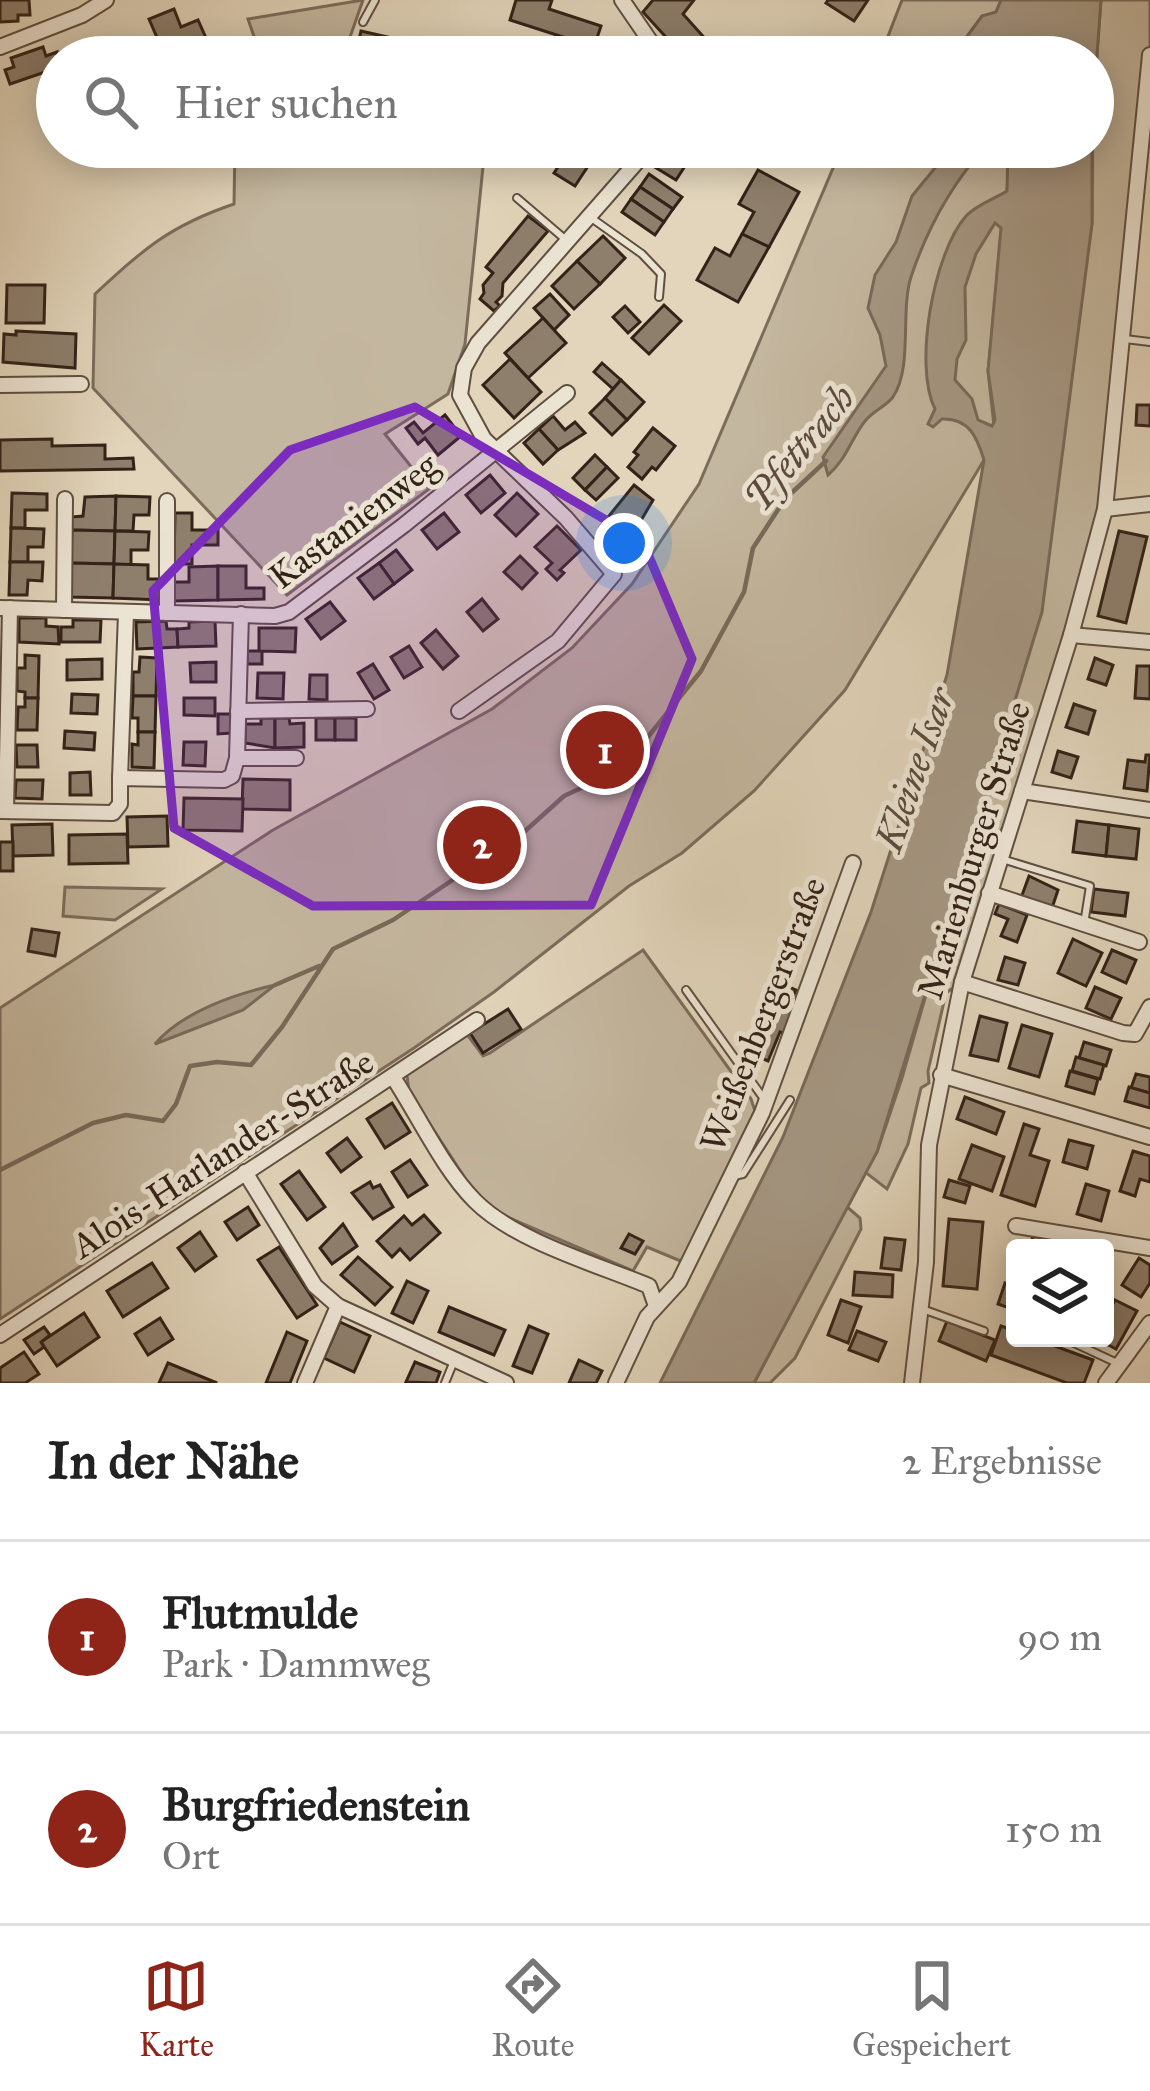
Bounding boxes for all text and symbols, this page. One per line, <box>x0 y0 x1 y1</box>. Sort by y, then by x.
search box <box>36 36 1114 168</box>
icon: search <box>78 69 144 135</box>
text: Hier suchen <box>174 75 398 130</box>
water label: Pfettrach <box>734 375 865 520</box>
street label: Kastanienweg <box>260 443 447 599</box>
your location <box>594 513 654 573</box>
water label: Kleine Isar <box>864 680 966 859</box>
street label: Marienburger Straße <box>908 696 1040 1004</box>
pin: 1 <box>566 705 644 795</box>
pin: 2 <box>443 800 521 890</box>
street label: Weißenbergerstraße <box>690 871 835 1158</box>
street label: Alois-Harlander-Straße <box>62 1040 382 1269</box>
map controls <box>1006 1239 1114 1347</box>
button: layers <box>1006 1239 1114 1347</box>
text: In der Nähe <box>48 1430 299 1492</box>
text: 2 Ergebnisse <box>902 1437 1102 1485</box>
text: Flutmulde <box>162 1585 358 1640</box>
text: 1 <box>79 1613 95 1661</box>
text: 90 m <box>1017 1613 1102 1661</box>
text: Park · Dammweg <box>162 1640 430 1688</box>
text: Burgfriedenstein <box>162 1777 470 1832</box>
text: 2 <box>77 1805 97 1853</box>
text: 150 m <box>1005 1805 1102 1853</box>
text: Ort <box>162 1832 220 1880</box>
tab: Karte <box>139 1953 214 2065</box>
tab: Route <box>492 1953 574 2065</box>
tab: Gespeichert <box>852 1953 1011 2065</box>

